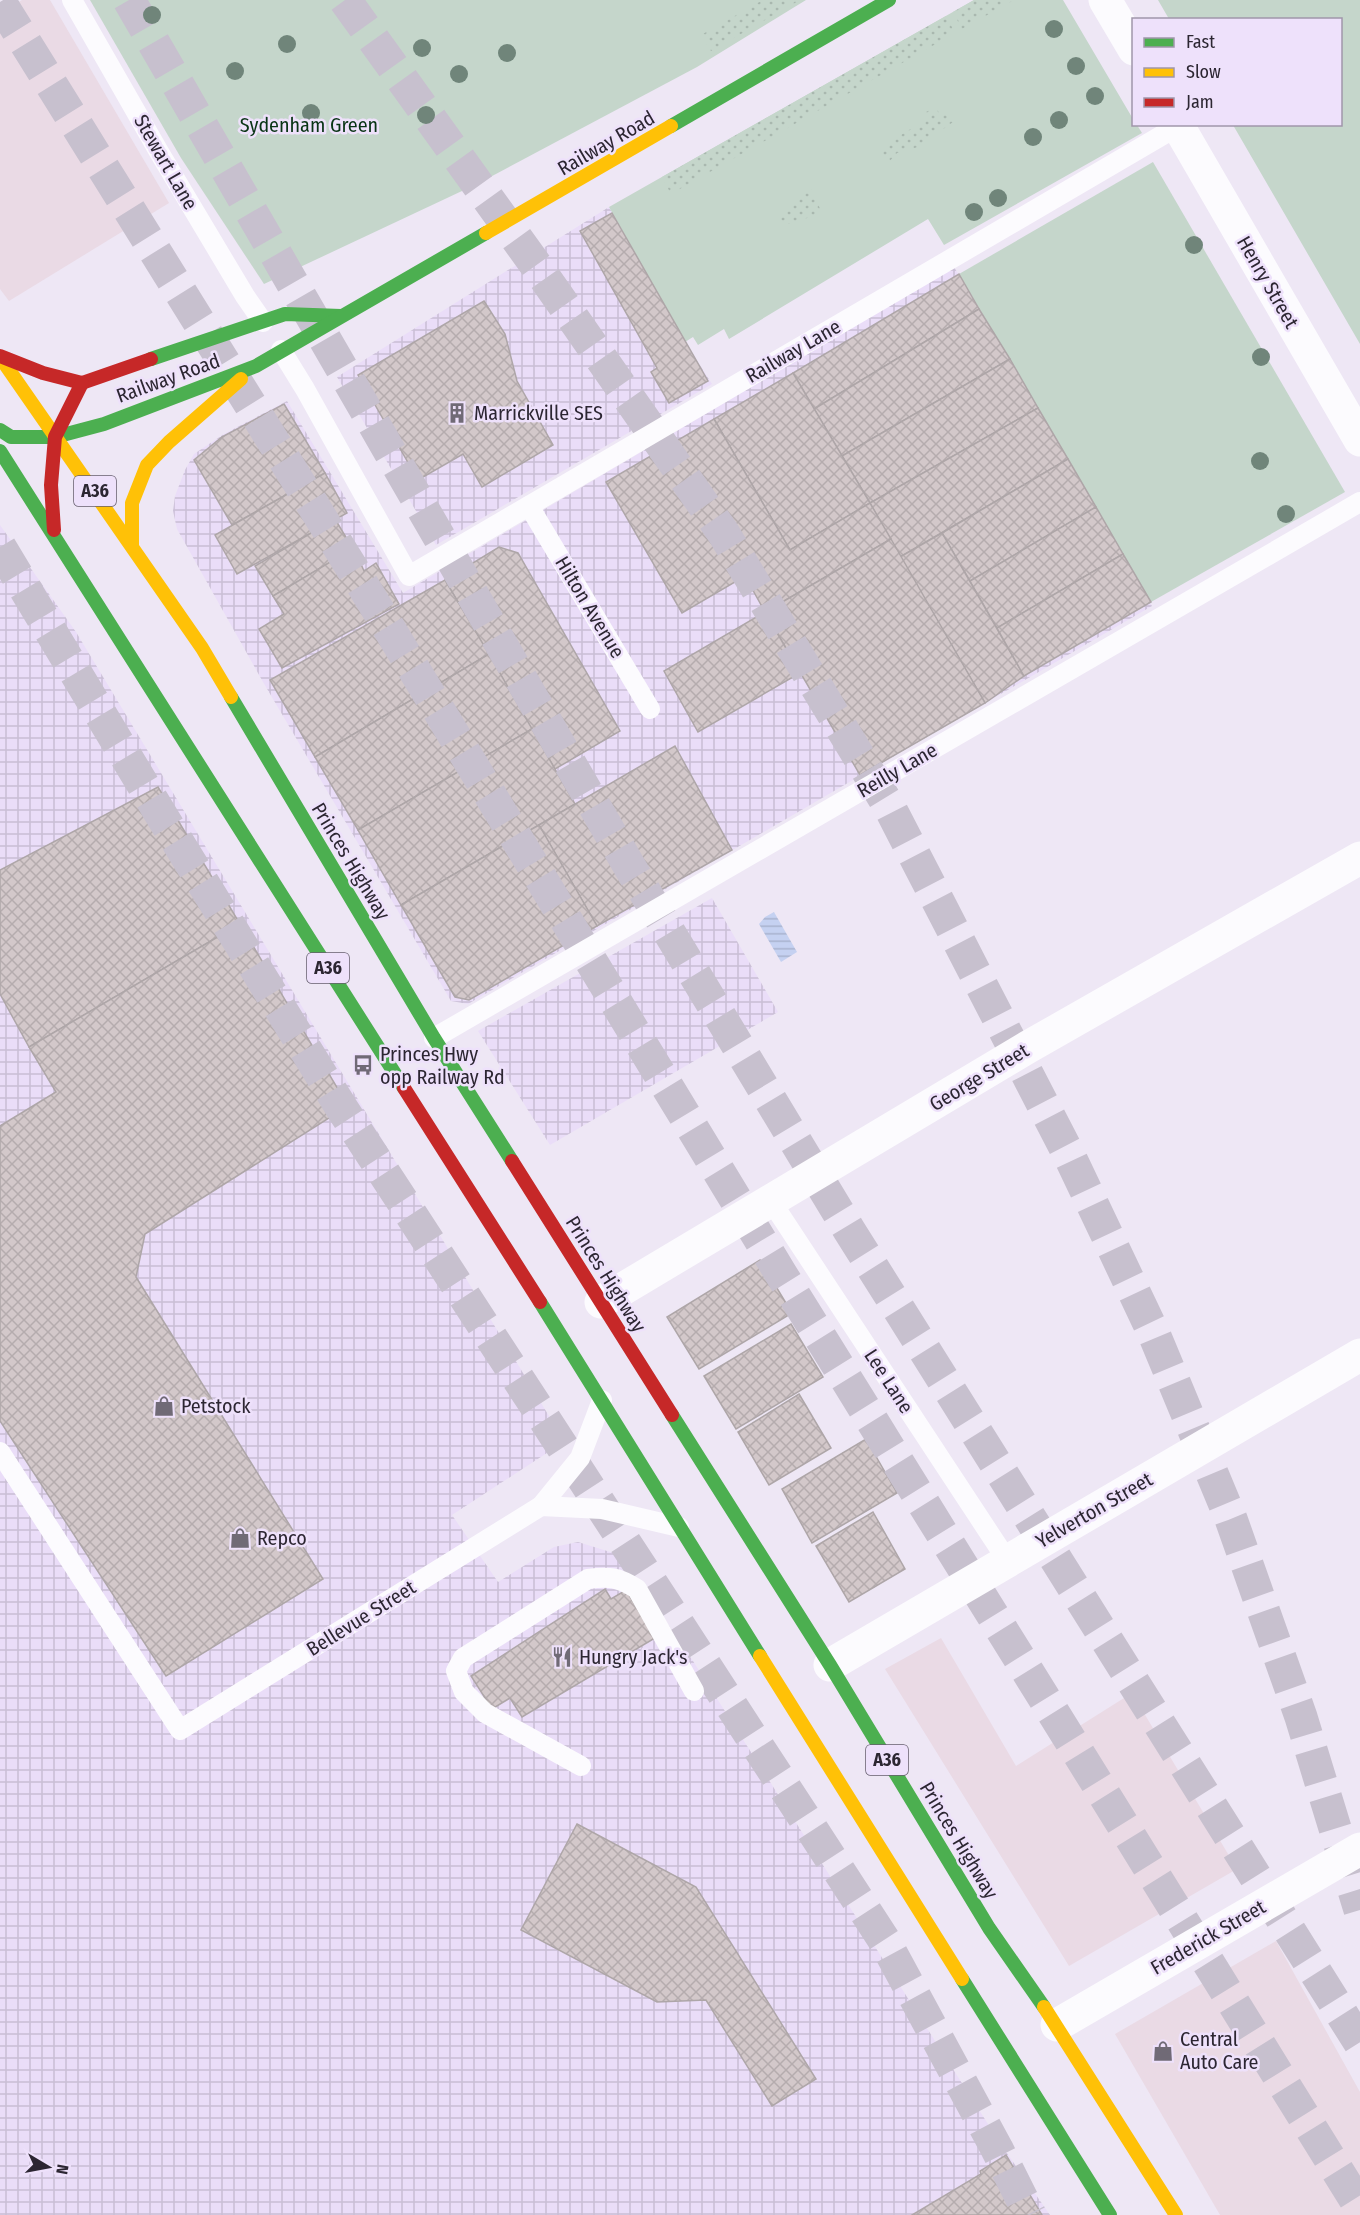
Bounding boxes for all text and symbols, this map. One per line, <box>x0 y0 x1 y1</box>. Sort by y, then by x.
legend <box>1132 18 1342 126</box>
text: Fast <box>1186 31 1215 53</box>
text: Slow <box>1186 61 1221 83</box>
text: Jam <box>1186 91 1214 113</box>
street label: Railway Road <box>553 106 659 180</box>
street label: Stewart Lane <box>129 110 203 214</box>
park label: Sydenham Green <box>240 113 378 137</box>
street label: Henry Street <box>1232 232 1304 333</box>
street label: Railway Lane <box>741 314 845 388</box>
street label: Railway Road <box>113 348 223 408</box>
building icon: Marrickville SES <box>445 401 469 425</box>
place label: Marrickville SES <box>474 401 603 425</box>
road number: A36 <box>74 476 116 506</box>
street label: Hilton Avenue <box>550 552 630 662</box>
street label: Reilly Lane <box>853 737 941 803</box>
street label: Princes Highway <box>307 798 395 924</box>
road number: A36 <box>307 953 349 983</box>
street label: George Street <box>925 1038 1033 1116</box>
place label: Princes Hwy opp Railway Rd <box>380 1042 505 1089</box>
bus stop icon: Princes Hwy opp Railway Rd <box>351 1053 375 1077</box>
street label: Princes Highway <box>561 1212 651 1337</box>
street label: Lee Lane <box>859 1344 919 1418</box>
shop icon: Petstock <box>152 1394 176 1418</box>
place label: Petstock <box>181 1394 251 1418</box>
street label: Yelverton Street <box>1031 1467 1157 1553</box>
shop icon: Repco <box>228 1526 252 1550</box>
place label: Repco <box>257 1526 307 1550</box>
street label: Bellevue Street <box>302 1575 420 1661</box>
restaurant icon: Hungry Jack's <box>550 1645 574 1669</box>
place label: Hungry Jack's <box>579 1645 688 1669</box>
road number: A36 <box>866 1745 908 1775</box>
street label: Princes Highway <box>915 1777 1003 1903</box>
street label: Frederick Street <box>1146 1894 1270 1980</box>
place label: Central Auto Care <box>1180 2027 1259 2074</box>
shop icon: Central Auto Care <box>1151 2039 1175 2063</box>
north arrow <box>18 2137 78 2197</box>
text: N <box>52 2163 72 2176</box>

